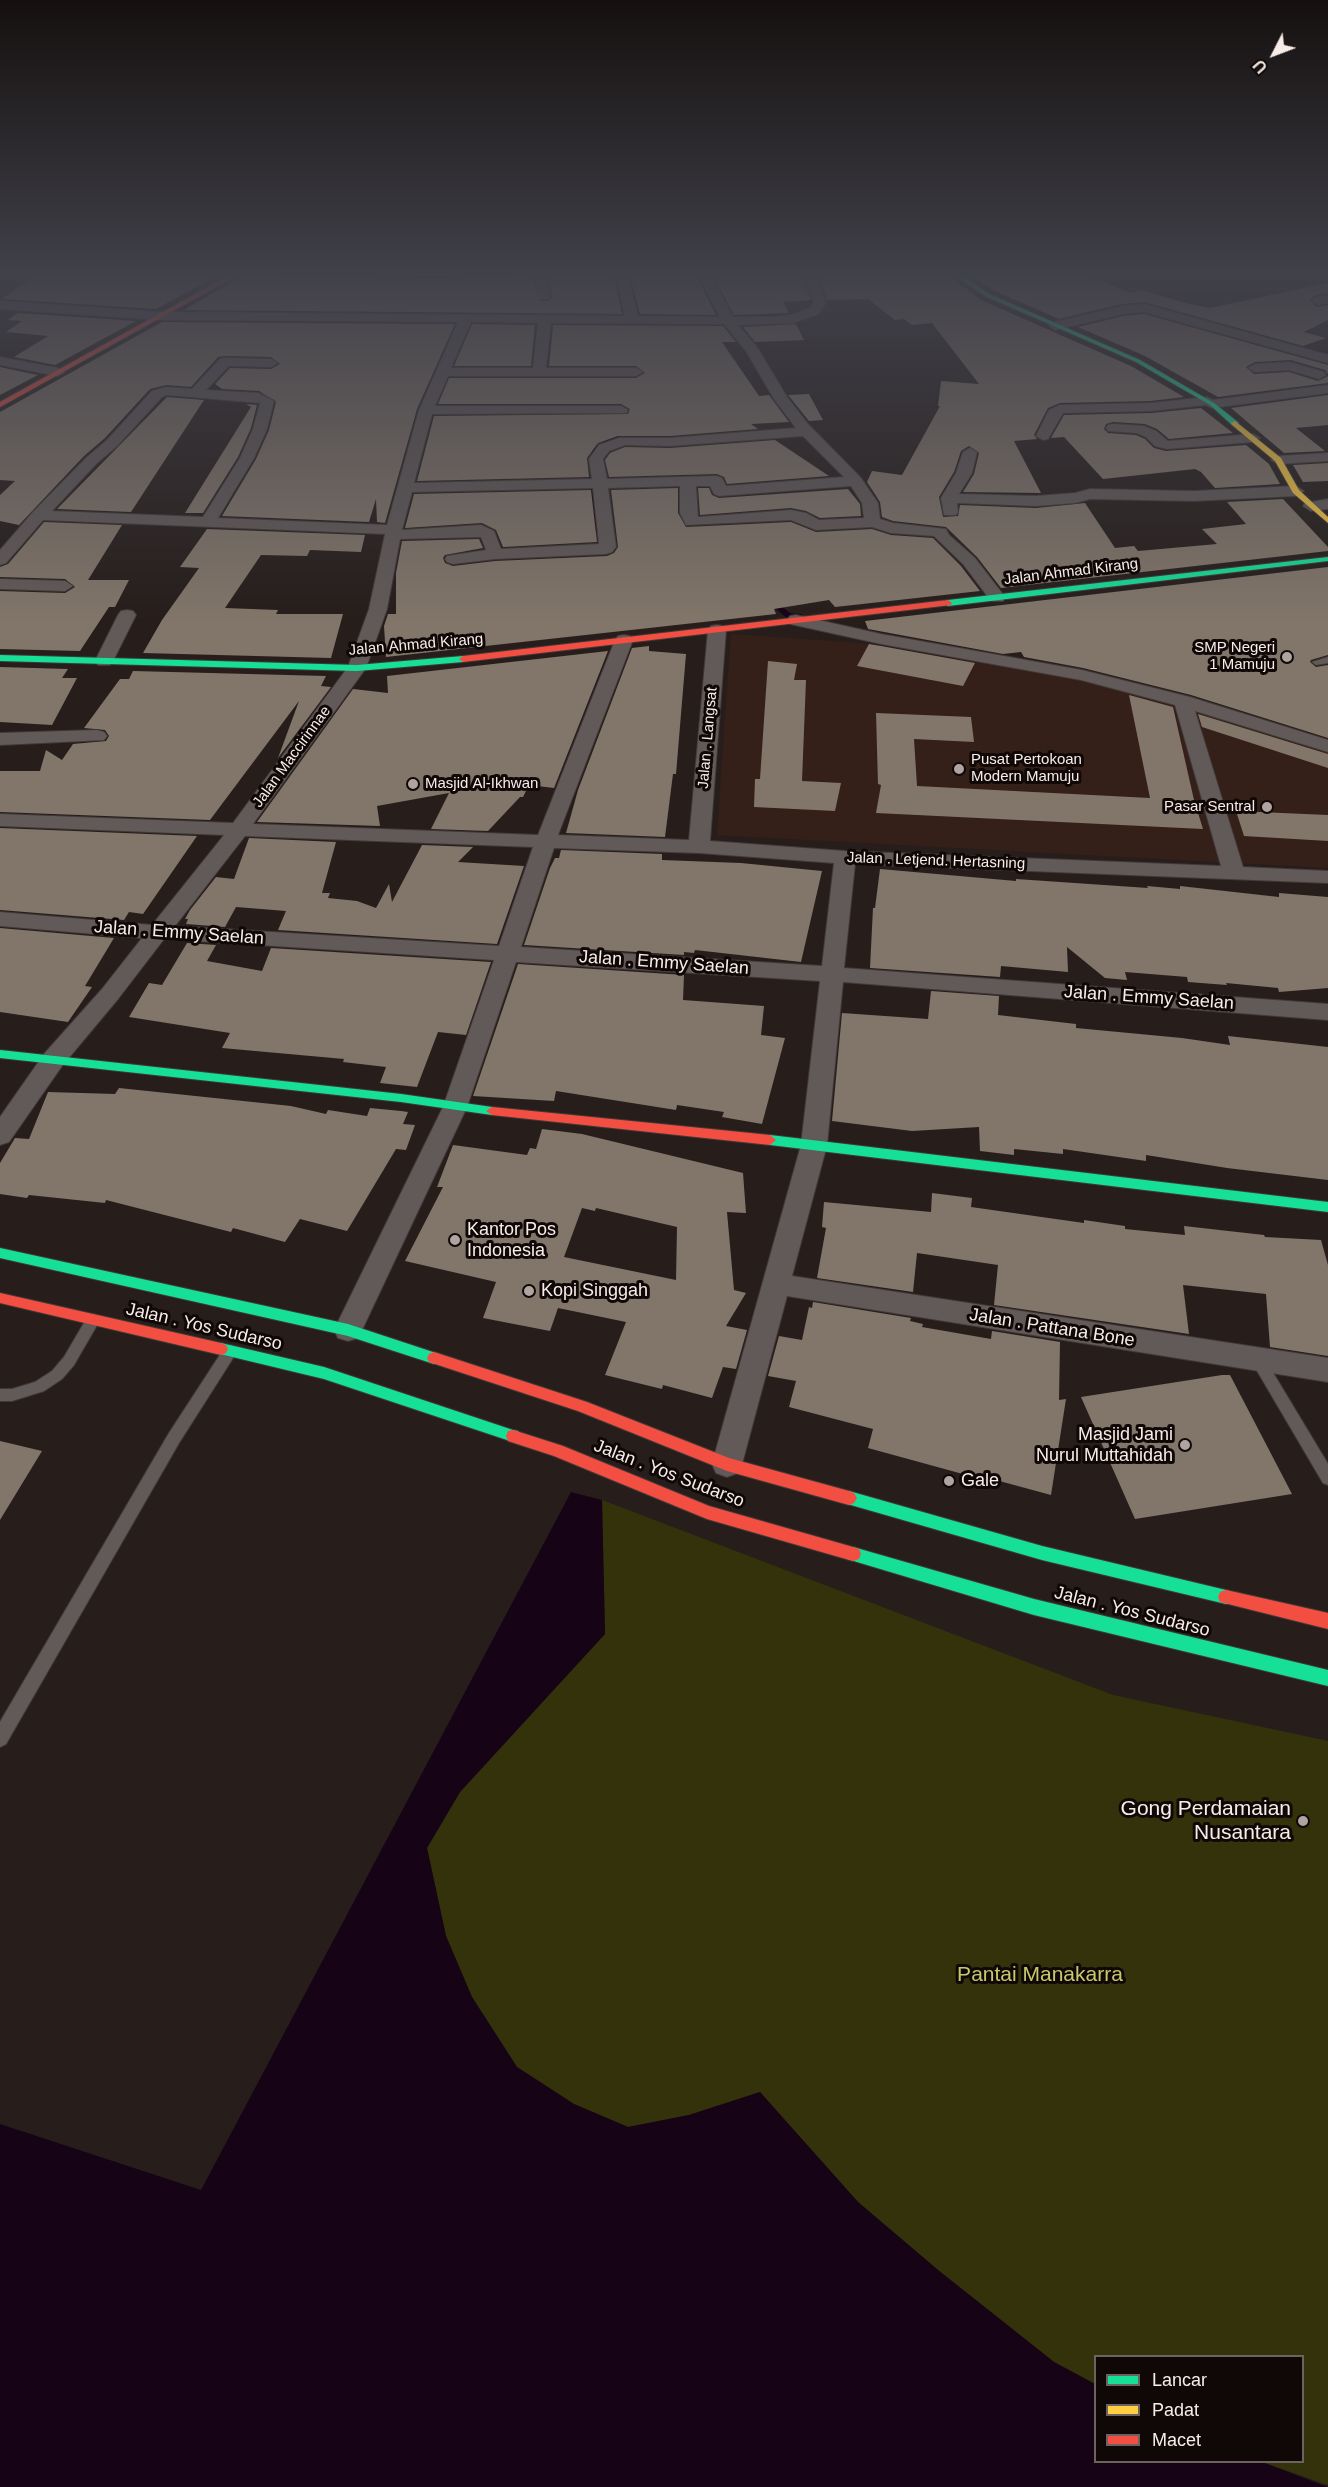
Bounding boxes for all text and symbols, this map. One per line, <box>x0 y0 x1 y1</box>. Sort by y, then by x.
north arrow <box>1244 24 1304 84</box>
text: U <box>1250 56 1270 76</box>
street label: Jalan Ahmad Kirang <box>1003 555 1139 589</box>
street label: Jalan Ahmad Kirang <box>348 630 484 660</box>
place label: SMP Negeri 1 Mamuju <box>1194 639 1275 674</box>
marker: SMP Negeri 1 Mamuju <box>1280 650 1294 664</box>
street label: Jalan . Langsat <box>695 687 721 789</box>
street label: Jalan Maccirinnae <box>249 703 335 811</box>
place label: Pusat Pertokoan Modern Mamuju <box>971 751 1082 786</box>
marker: Pusat Pertokoan Modern Mamuju <box>952 762 966 776</box>
place label: Masjid Al-Ikhwan <box>425 775 538 793</box>
marker: Masjid Al-Ikhwan <box>406 777 420 791</box>
place label: Pasar Sentral <box>1164 798 1255 816</box>
marker: Pasar Sentral <box>1260 800 1274 814</box>
street label: Jalan . Letjend. Hertasning <box>847 849 1025 873</box>
street label: Jalan . Emmy Saelan <box>93 916 265 950</box>
street label: Jalan . Emmy Saelan <box>578 946 750 980</box>
street label: Jalan . Emmy Saelan <box>1063 981 1235 1015</box>
place label: Kantor Pos Indonesia <box>467 1219 556 1262</box>
marker: Kantor Pos Indonesia <box>448 1233 462 1247</box>
place label: Kopi Singgah <box>541 1280 648 1302</box>
marker: Kopi Singgah <box>522 1284 536 1298</box>
street label: Jalan . Yos Sudarso <box>124 1299 284 1355</box>
street label: Jalan . Pattana Bone <box>968 1304 1136 1352</box>
place label: Masjid Jami Nurul Muttahidah <box>1036 1424 1173 1466</box>
street label: Jalan . Yos Sudarso <box>591 1435 747 1513</box>
marker: Masjid Jami Nurul Muttahidah <box>1178 1438 1192 1452</box>
place label: Gale <box>961 1470 999 1492</box>
marker: Gale <box>942 1474 956 1488</box>
street label: Jalan . Yos Sudarso <box>1052 1582 1212 1642</box>
place label: Gong Perdamaian Nusantara <box>1121 1796 1291 1846</box>
marker: Gong Perdamaian Nusantara <box>1296 1814 1310 1828</box>
park label: Pantai Manakarra <box>957 1962 1123 1988</box>
legend <box>1094 2355 1304 2463</box>
text: Lancar <box>1152 2370 1207 2390</box>
text: Padat <box>1152 2400 1199 2420</box>
text: Macet <box>1152 2430 1201 2450</box>

